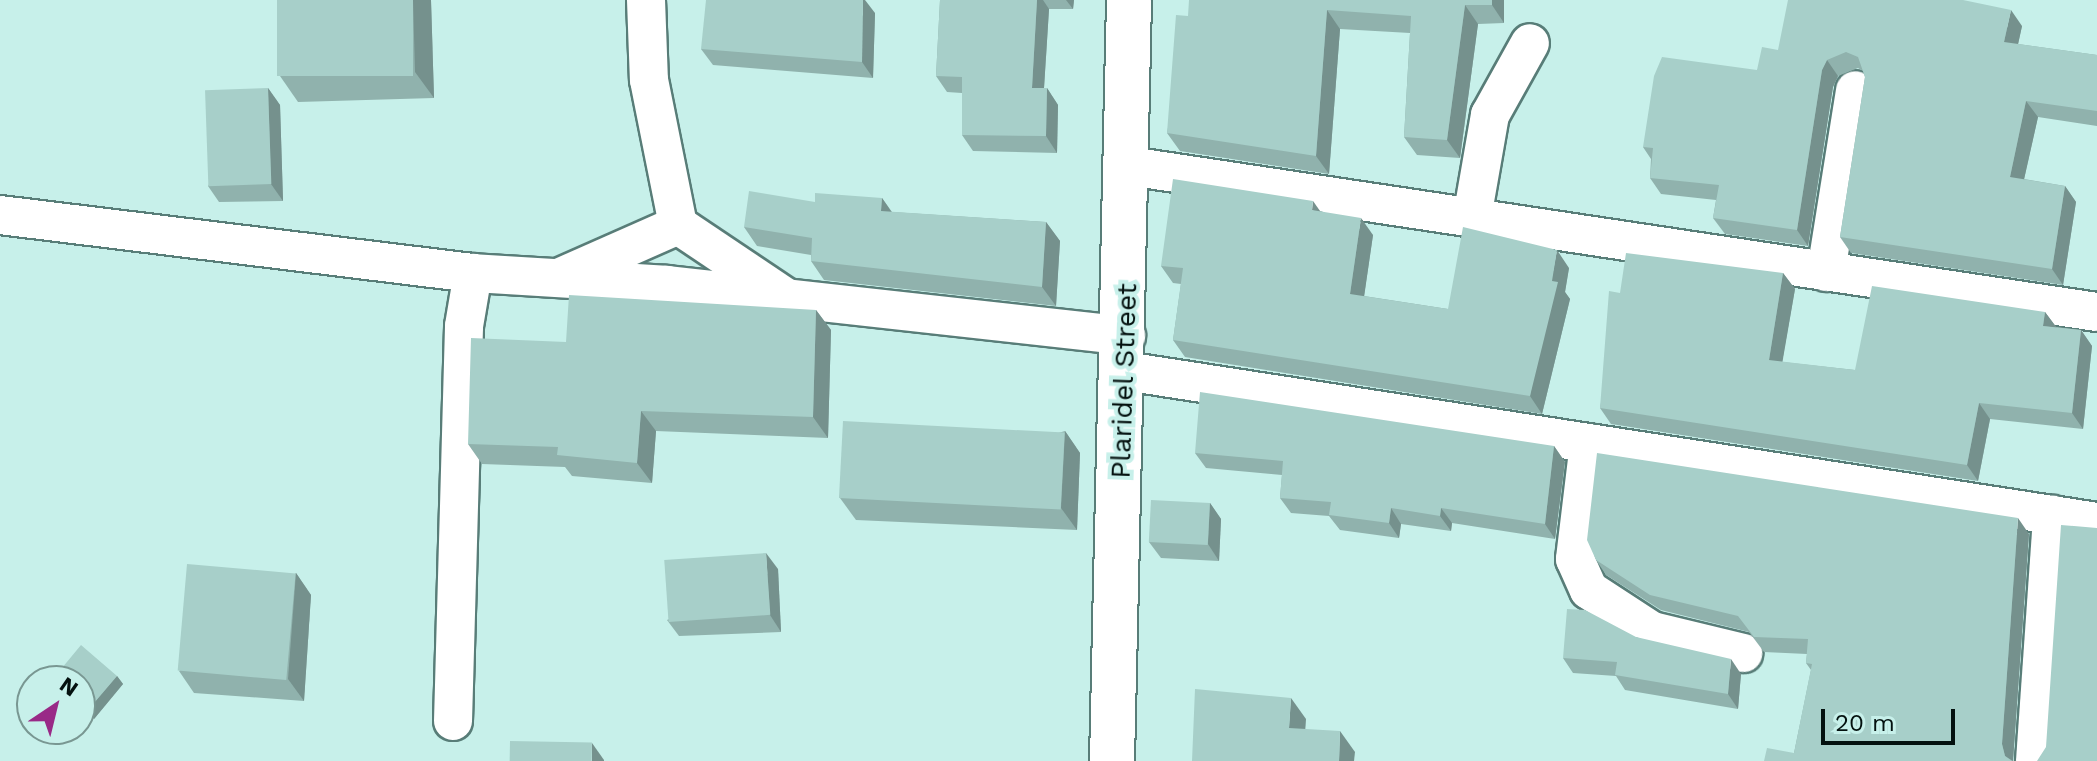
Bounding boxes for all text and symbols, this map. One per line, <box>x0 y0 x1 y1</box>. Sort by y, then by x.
street label: Plaridel Street <box>1104 282 1144 480</box>
north arrow <box>16 665 96 745</box>
text: N <box>55 672 83 701</box>
scale bar <box>1825 693 1959 743</box>
text: 20 m <box>1835 709 1895 737</box>

